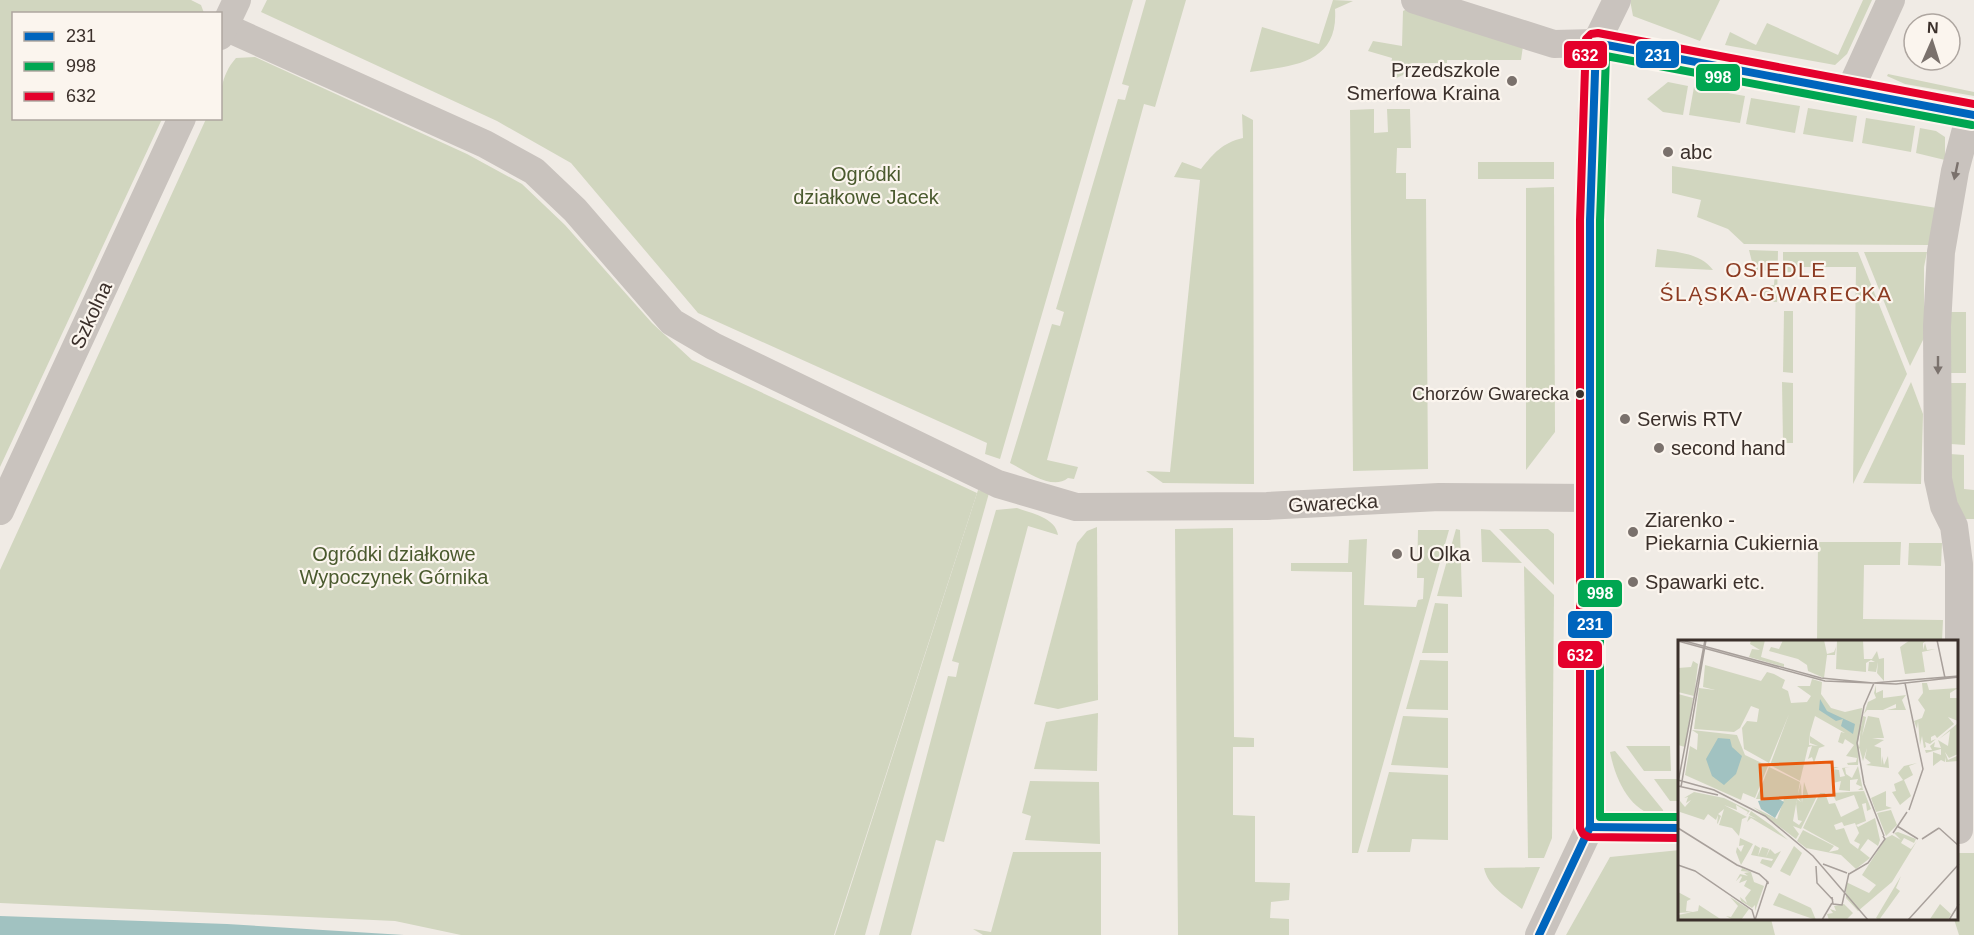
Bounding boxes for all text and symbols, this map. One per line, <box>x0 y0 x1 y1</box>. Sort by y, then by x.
legend <box>12 12 222 120</box>
north arrow <box>1902 12 1962 72</box>
text: N <box>1927 19 1939 36</box>
text: 231 <box>66 26 96 46</box>
line badge: 632 <box>1563 40 1608 69</box>
line badge: 231 <box>1635 40 1680 69</box>
text: 632 <box>1572 47 1598 64</box>
text: 231 <box>1645 47 1671 64</box>
text: 998 <box>66 56 96 76</box>
place label: Przedszkole Smerfowa Kraina <box>1347 59 1501 104</box>
line badge: 998 <box>1695 63 1741 92</box>
text: 998 <box>1705 69 1731 86</box>
marker: Przedszkole Smerfowa Kraina <box>1505 74 1519 88</box>
text: 632 <box>66 86 96 106</box>
place label: abc <box>1680 141 1712 163</box>
marker: abc <box>1661 145 1675 159</box>
one-way arrow <box>1950 162 1960 180</box>
park label: Ogródki działkowe Jacek <box>793 163 940 208</box>
district label: OSIEDLE ŚLĄSKA-GWARECKA <box>1660 258 1892 305</box>
street label: Szkolna <box>66 277 116 352</box>
one-way arrow <box>1933 355 1943 374</box>
place label: Chorzów Gwarecka <box>1412 384 1570 404</box>
marker: Chorzów Gwarecka <box>1574 388 1586 400</box>
place label: Serwis RTV <box>1637 408 1743 430</box>
marker: Serwis RTV <box>1618 412 1632 426</box>
place label: second hand <box>1671 437 1786 459</box>
marker: second hand <box>1652 441 1666 455</box>
street label: Gwarecka <box>1287 490 1379 516</box>
place label: Ziarenko - Piekarnia Cukiernia <box>1645 509 1819 554</box>
marker: Ziarenko - Piekarnia Cukiernia <box>1626 525 1640 539</box>
park label: Ogródki działkowe Wypoczynek Górnika <box>300 543 489 588</box>
place label: U Olka <box>1409 543 1471 565</box>
marker: U Olka <box>1390 547 1404 561</box>
place label: Spawarki etc. <box>1645 571 1765 593</box>
marker: Spawarki etc. <box>1626 575 1640 589</box>
line badge: 998 <box>1577 579 1623 608</box>
text: 998 <box>1587 585 1613 602</box>
line badge: 231 <box>1567 610 1613 639</box>
text: 231 <box>1577 616 1603 633</box>
line badge: 632 <box>1557 640 1603 669</box>
inset map <box>1678 640 1959 920</box>
text: 632 <box>1567 647 1593 664</box>

